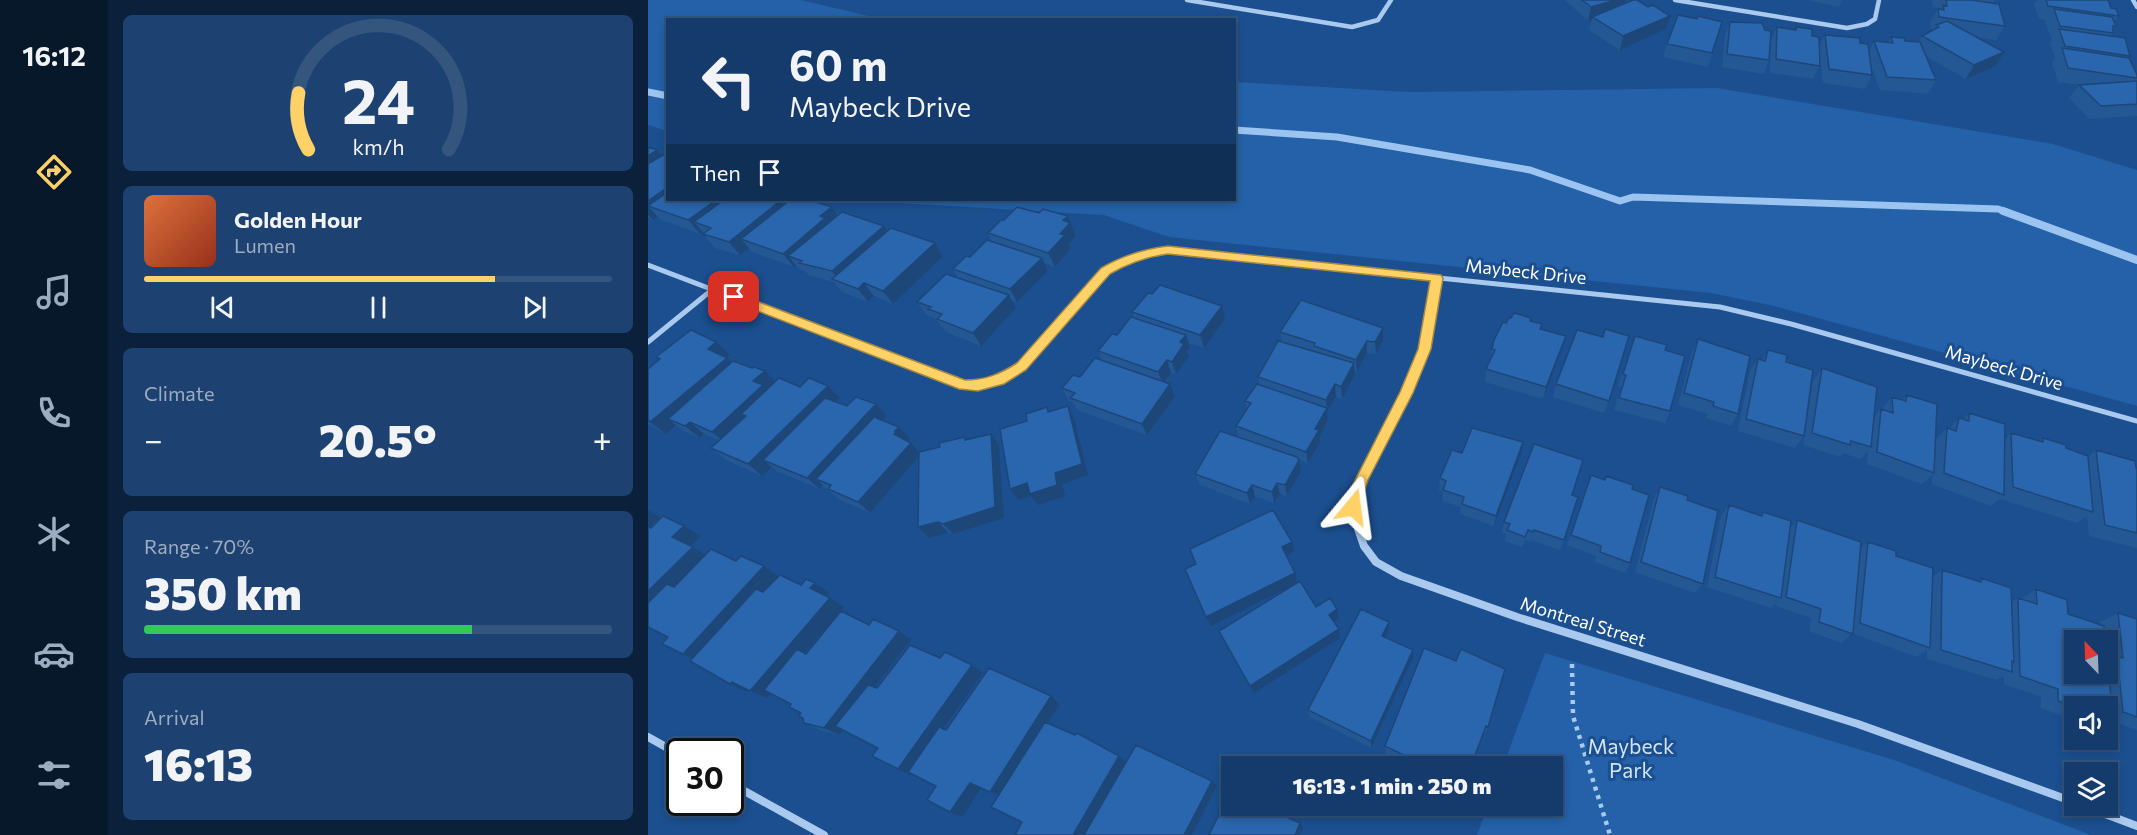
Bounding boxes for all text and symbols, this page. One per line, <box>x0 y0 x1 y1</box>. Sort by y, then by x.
text: 60 m <box>789 38 888 90</box>
text: 16:12 <box>22 39 86 72</box>
icon: left <box>690 42 768 120</box>
text: 24 <box>342 61 414 137</box>
text: Maybeck Drive <box>789 90 971 123</box>
text: km/h <box>352 133 404 159</box>
icon: directions <box>33 151 75 193</box>
icon: arrive <box>753 156 786 189</box>
text: Then <box>690 159 741 186</box>
text: Golden Hour <box>234 206 362 233</box>
text: Lumen <box>234 233 296 257</box>
street label: Maybeck Drive <box>1465 254 1588 288</box>
icon: music <box>33 271 75 313</box>
pin <box>708 271 759 322</box>
icon: arrive <box>717 280 750 313</box>
icon: previous <box>206 291 239 324</box>
icon: pause <box>362 291 395 324</box>
icon: next <box>518 291 551 324</box>
street label: Maybeck Drive <box>1943 340 2066 394</box>
text: Climate <box>144 381 214 405</box>
icon: phone <box>33 392 75 434</box>
text: 20.5° <box>319 411 437 466</box>
text: − <box>144 418 163 459</box>
text: + <box>593 418 612 459</box>
position arrow <box>1321 475 1385 539</box>
icon: climate <box>33 513 75 555</box>
text: Range · 70% <box>144 534 254 558</box>
text: 350 km <box>144 564 302 619</box>
street label: Montreal Street <box>1518 591 1649 651</box>
north arrow <box>2064 630 2118 684</box>
map controls <box>2064 630 2118 816</box>
icon: car <box>33 633 75 675</box>
button: sound <box>2064 696 2118 750</box>
text: Arrival <box>144 705 205 729</box>
park label: Maybeck Park <box>1588 733 1674 782</box>
text: 16:13 <box>144 735 253 790</box>
speed limit sign: 30 <box>666 738 744 816</box>
icon: filters <box>33 754 75 796</box>
button: layers <box>2064 762 2118 816</box>
text: 16:13 · 1 min · 250 m <box>1292 772 1492 799</box>

